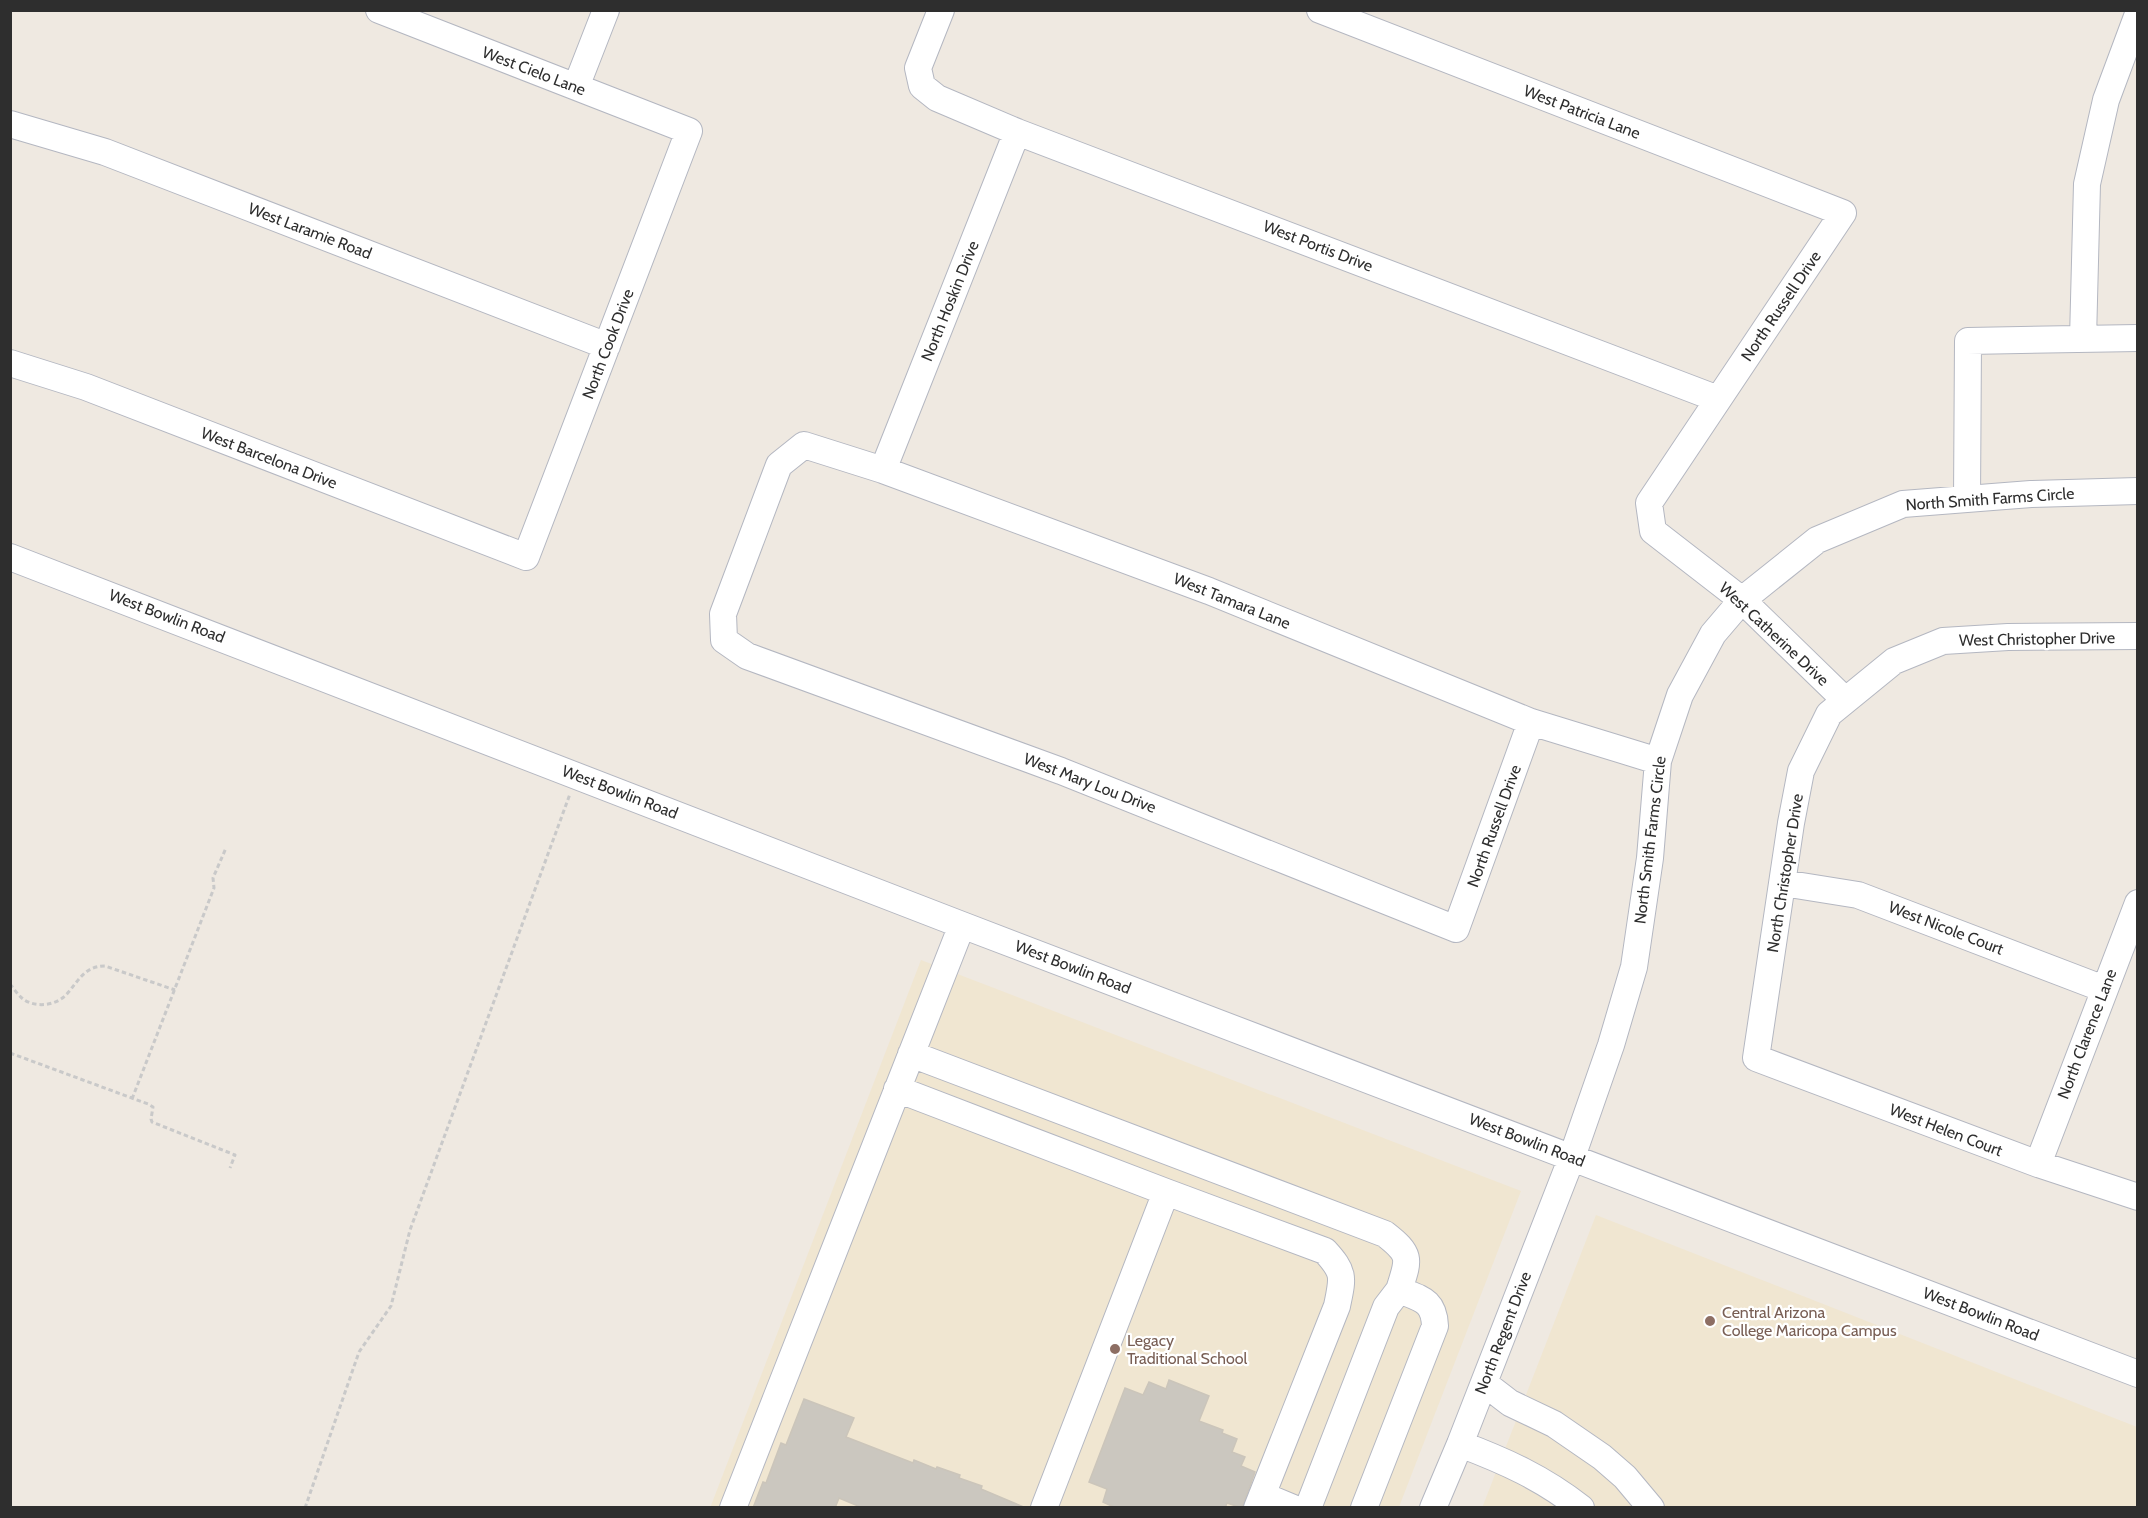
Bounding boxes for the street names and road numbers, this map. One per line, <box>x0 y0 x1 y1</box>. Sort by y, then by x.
street label: West Cielo Lane <box>480 43 588 99</box>
street label: West Patricia Lane <box>1521 81 1643 143</box>
street label: West Laramie Road <box>246 199 374 263</box>
street label: West Portis Drive <box>1260 216 1376 276</box>
street label: North Hoskin Drive <box>917 238 983 364</box>
street label: North Russell Drive <box>1737 247 1825 365</box>
street label: North Cook Drive <box>578 286 638 402</box>
street label: West Barcelona Drive <box>198 423 340 493</box>
street label: North Smith Farms Circle <box>1905 484 2075 514</box>
street label: West Tamara Lane <box>1171 569 1293 633</box>
street label: West Catherine Drive <box>1715 578 1833 690</box>
street label: West Bowlin Road <box>106 585 228 647</box>
street label: West Christopher Drive <box>1959 628 2115 650</box>
street label: West Mary Lou Drive <box>1021 749 1159 817</box>
street label: North Smith Farms Circle <box>1630 755 1670 925</box>
street label: West Bowlin Road <box>559 761 681 823</box>
street label: North Russell Drive <box>1463 762 1525 890</box>
street label: North Christopher Drive <box>1763 792 1807 954</box>
street label: West Nicole Court <box>1886 897 2007 959</box>
street label: West Bowlin Road <box>1012 936 1134 998</box>
street label: North Clarence Lane <box>2053 966 2121 1102</box>
street label: West Helen Court <box>1887 1100 2006 1160</box>
street label: West Bowlin Road <box>1466 1109 1588 1171</box>
street label: North Regent Drive <box>1471 1269 1535 1397</box>
street label: West Bowlin Road <box>1920 1283 2042 1345</box>

